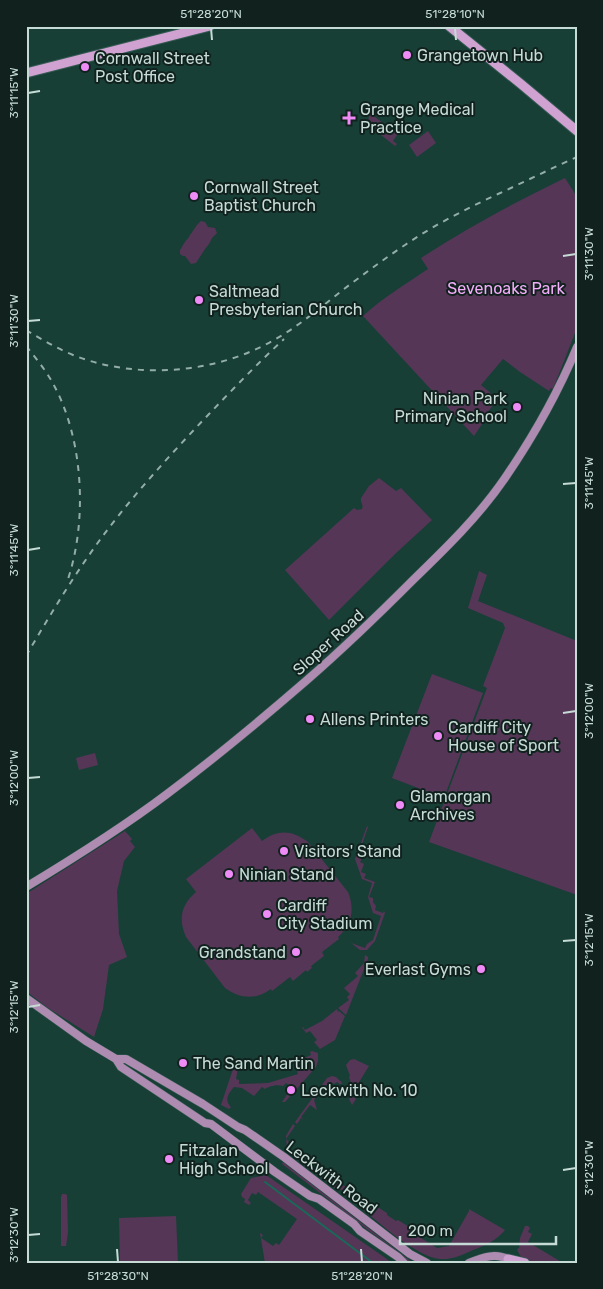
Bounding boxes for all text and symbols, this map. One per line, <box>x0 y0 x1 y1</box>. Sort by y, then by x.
text: 51°28'20"N <box>180 7 242 21</box>
text: 51°28'10"N <box>425 7 485 21</box>
place label: Grangetown Hub <box>417 46 543 65</box>
place label: Cornwall Street Post Office <box>95 49 210 86</box>
marker: Grangetown Hub <box>401 49 413 61</box>
marker: Cornwall Street Post Office <box>79 61 91 73</box>
text: 3°11'15"W <box>7 67 21 119</box>
place label: Grange Medical Practice <box>360 100 474 137</box>
marker: Grange Medical Practice <box>342 111 356 125</box>
place label: Cornwall Street Baptist Church <box>204 178 319 215</box>
marker: Cornwall Street Baptist Church <box>188 190 200 202</box>
text: 3°11'30"W <box>582 227 596 281</box>
park label: Sevenoaks Park <box>447 279 565 298</box>
place label: Saltmead Presbyterian Church <box>209 282 363 319</box>
text: 3°11'30"W <box>7 294 21 348</box>
marker: Saltmead Presbyterian Church <box>193 294 205 306</box>
place label: Ninian Park Primary School <box>395 389 508 426</box>
marker: Ninian Park Primary School <box>511 401 523 413</box>
text: 3°11'45"W <box>582 456 596 509</box>
text: 3°11'45"W <box>7 523 21 576</box>
street label: Sloper Road <box>289 606 368 679</box>
text: 3°12'00"W <box>582 683 596 739</box>
place label: Allens Printers <box>320 710 429 729</box>
marker: Allens Printers <box>304 713 316 725</box>
place label: Cardiff City House of Sport <box>448 718 559 755</box>
marker: Cardiff City House of Sport <box>432 730 444 742</box>
text: 3°12'00"W <box>7 750 21 806</box>
place label: Glamorgan Archives <box>410 787 491 824</box>
marker: Glamorgan Archives <box>394 799 406 811</box>
place label: Visitors' Stand <box>294 842 401 861</box>
marker: Visitors' Stand <box>278 845 290 857</box>
place label: Ninian Stand <box>239 865 334 884</box>
marker: Ninian Stand <box>223 868 235 880</box>
place label: Cardiff City Stadium <box>277 896 372 933</box>
marker: Cardiff City Stadium <box>261 908 273 920</box>
text: 3°12'15"W <box>582 913 596 967</box>
place label: Grandstand <box>199 943 286 962</box>
marker: Grandstand <box>290 946 302 958</box>
place label: Everlast Gyms <box>365 960 471 979</box>
marker: Everlast Gyms <box>475 963 487 975</box>
text: 3°12'15"W <box>7 980 21 1034</box>
place label: The Sand Martin <box>193 1054 314 1073</box>
marker: The Sand Martin <box>177 1057 189 1069</box>
place label: Leckwith No. 10 <box>301 1081 418 1100</box>
marker: Leckwith No. 10 <box>285 1084 297 1096</box>
street label: Leckwith Road <box>282 1137 381 1218</box>
text: 3°12'30"W <box>582 1140 596 1196</box>
place label: Fitzalan High School <box>179 1141 268 1178</box>
marker: Fitzalan High School <box>163 1153 175 1165</box>
text: 3°12'30"W <box>7 1207 21 1263</box>
scale bar <box>400 1214 557 1246</box>
text: 200 m <box>408 1222 453 1240</box>
text: 51°28'30"N <box>87 1269 149 1283</box>
text: 51°28'20"N <box>331 1269 393 1283</box>

